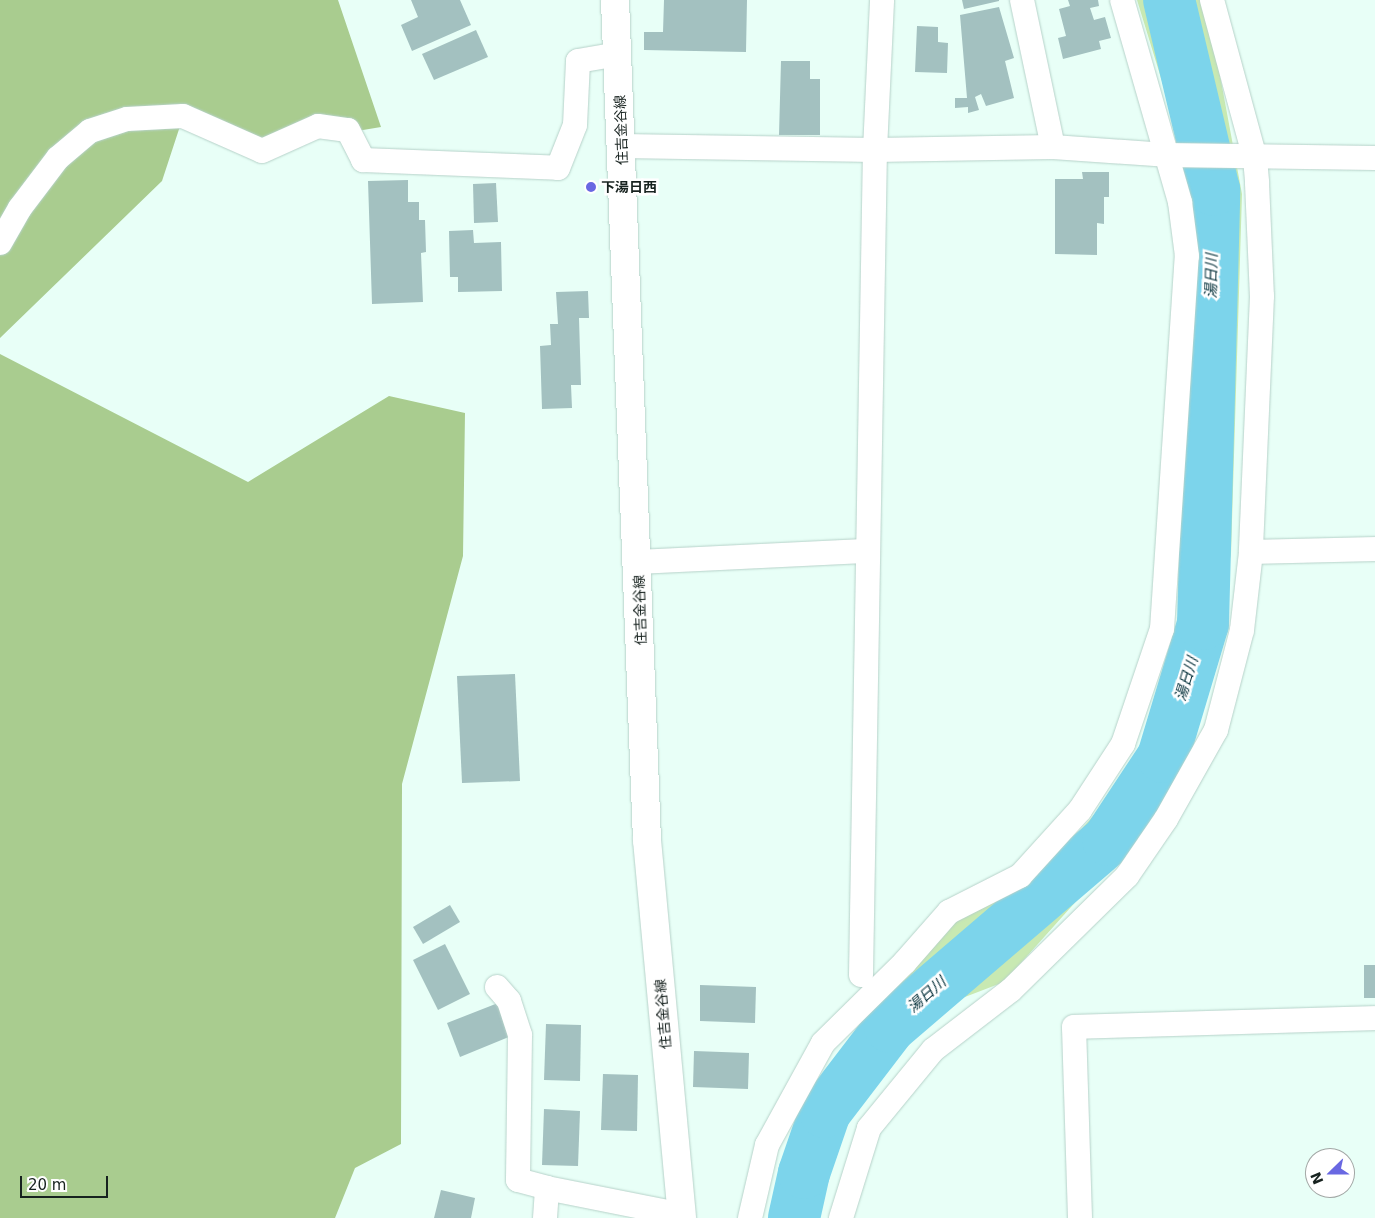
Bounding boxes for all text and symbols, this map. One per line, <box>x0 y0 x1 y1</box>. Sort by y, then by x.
street label: 住吉金谷線 <box>611 95 631 165</box>
place label: 下湯日西 <box>601 179 657 195</box>
marker: 下湯日西 <box>585 181 597 193</box>
water label: 湯日川 <box>1203 253 1221 299</box>
street label: 住吉金谷線 <box>630 575 650 645</box>
water label: 湯日川 <box>1172 655 1202 703</box>
water label: 湯日川 <box>904 973 950 1017</box>
street label: 住吉金谷線 <box>652 978 674 1050</box>
north arrow <box>1305 1148 1355 1198</box>
scale bar <box>22 1166 110 1198</box>
text: N <box>1307 1170 1327 1187</box>
text: 20 m <box>28 1176 66 1194</box>

